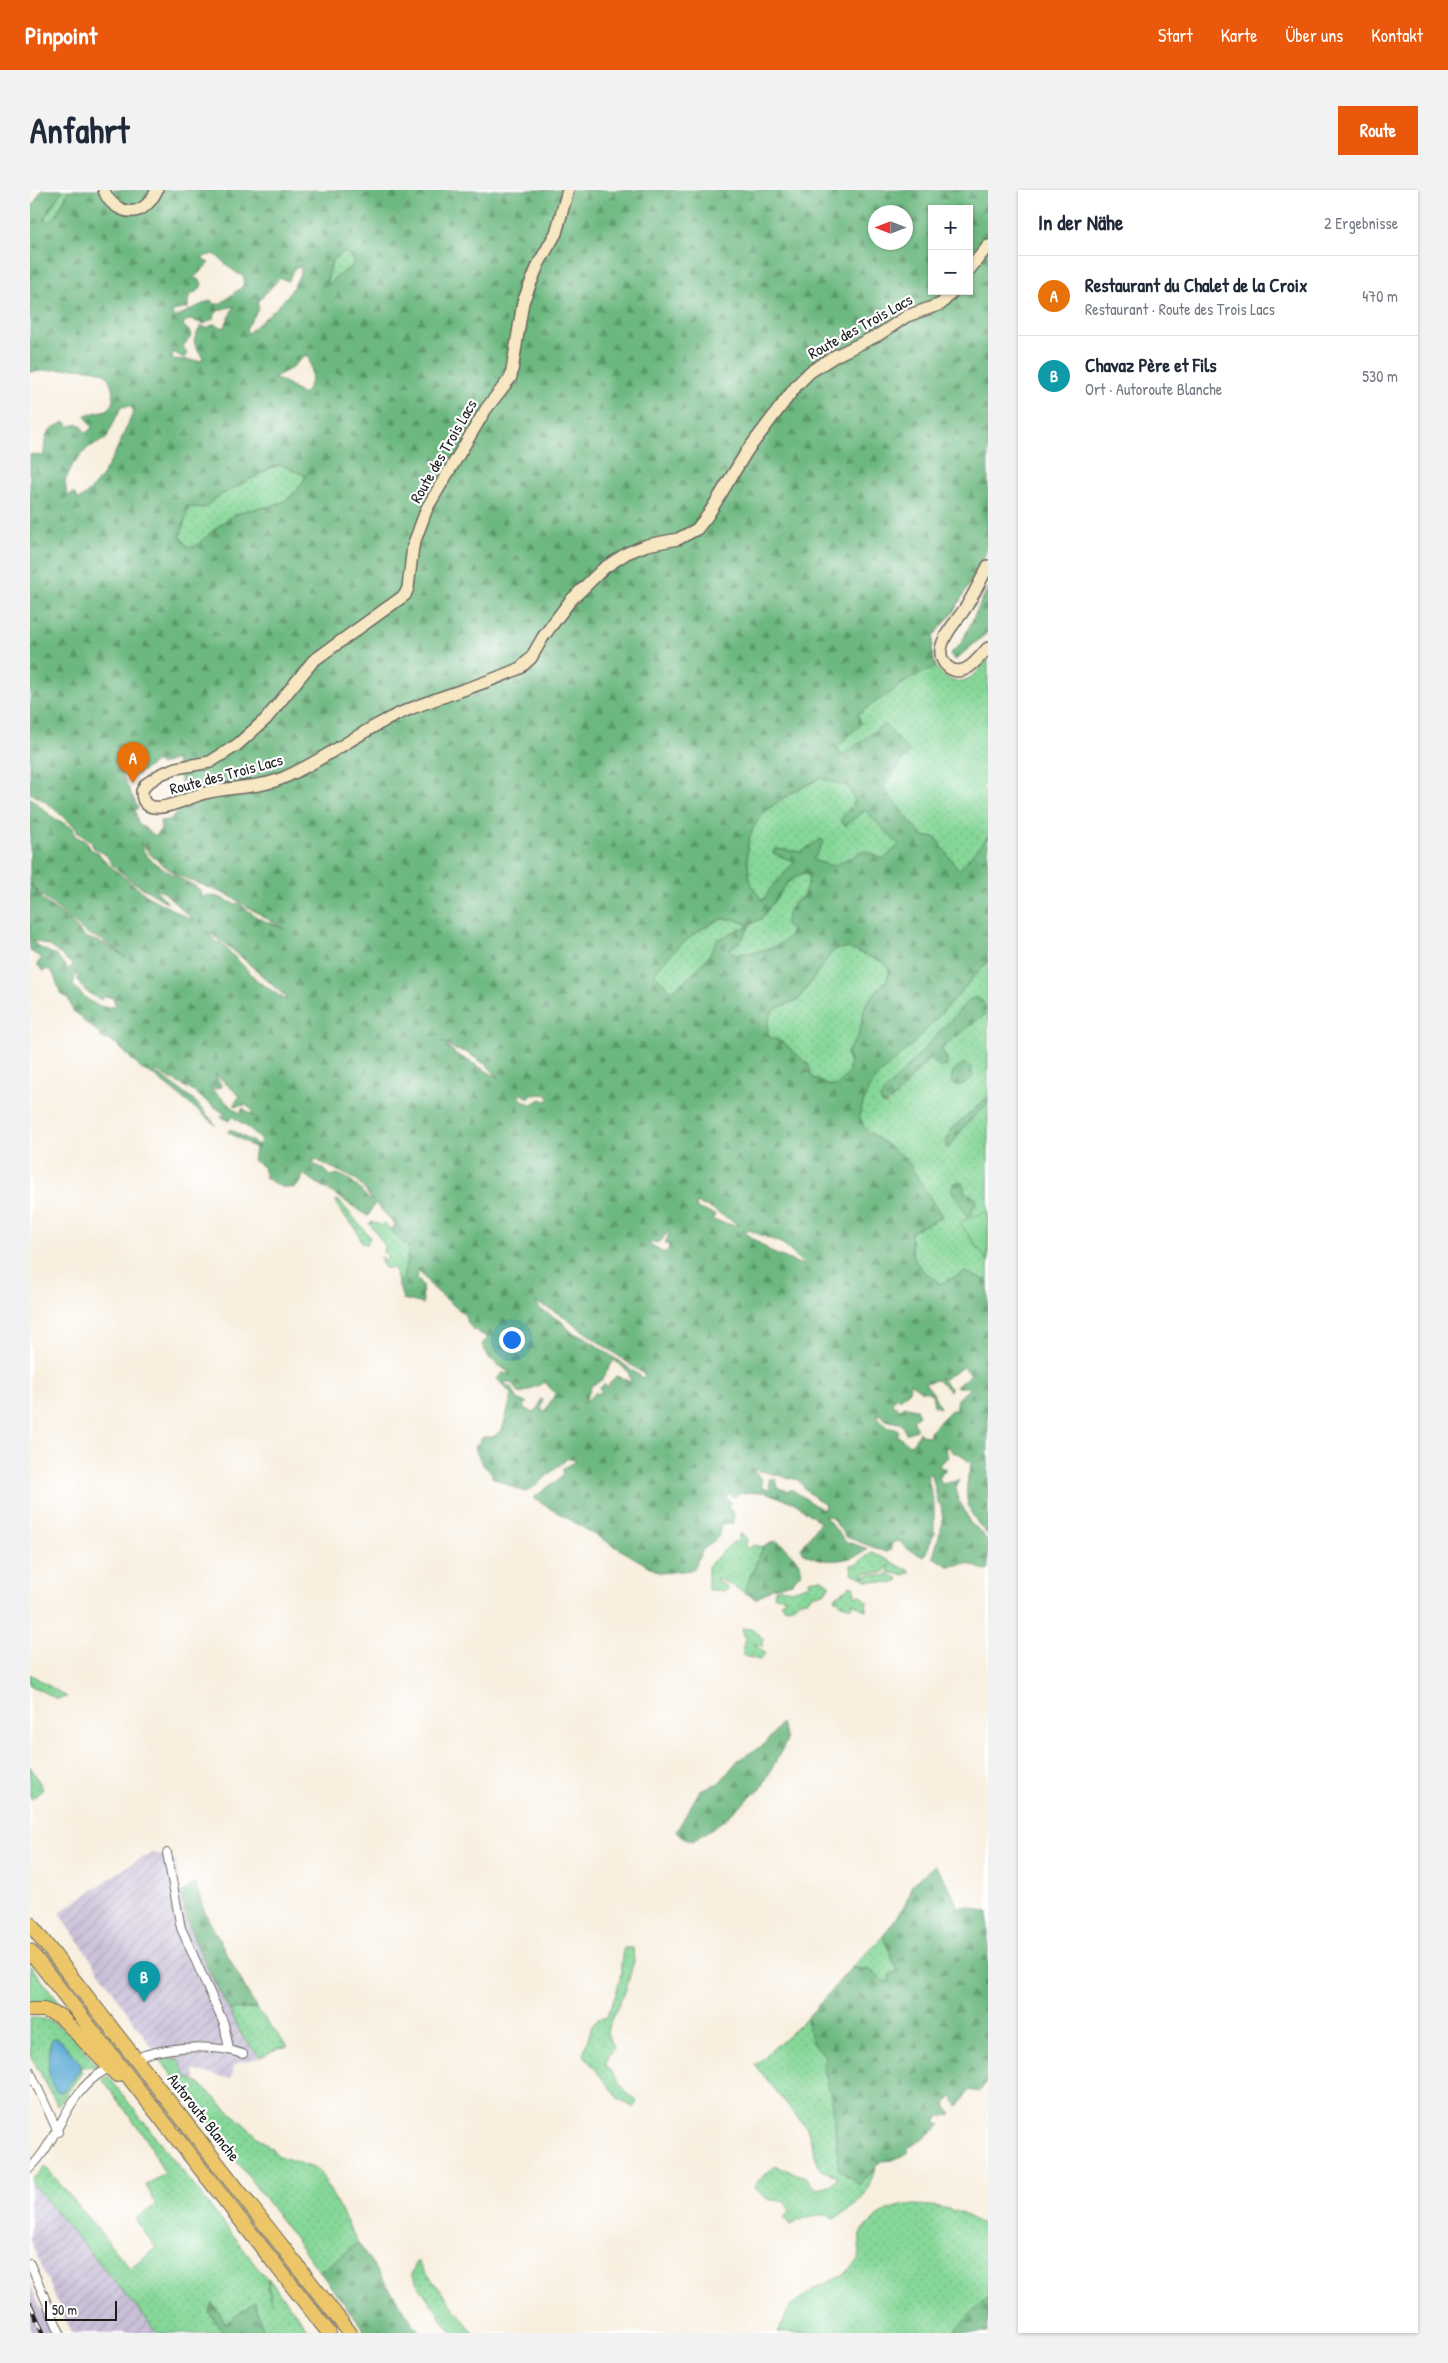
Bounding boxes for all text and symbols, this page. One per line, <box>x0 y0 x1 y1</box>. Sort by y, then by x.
text: Pinpoint <box>25 19 97 51</box>
text: Start <box>1158 23 1193 48</box>
text: Karte <box>1221 23 1257 48</box>
text: Über uns <box>1285 23 1343 48</box>
text: Kontakt <box>1371 23 1423 48</box>
button: Route <box>1338 106 1418 155</box>
text: Anfahrt <box>30 107 129 154</box>
north arrow <box>868 205 913 250</box>
map controls <box>928 205 973 295</box>
button: + <box>928 205 973 250</box>
text: In der Nähe <box>1038 208 1123 237</box>
text: 2 Ergebnisse <box>1324 212 1398 234</box>
button: − <box>928 250 973 295</box>
text: Restaurant du Chalet de la Croix <box>1085 272 1307 298</box>
text: A <box>1050 285 1058 307</box>
text: 470 m <box>1362 285 1398 307</box>
street label: Route des Trois Lacs <box>804 288 916 364</box>
text: Restaurant · Route des Trois Lacs <box>1085 298 1275 320</box>
text: Chavaz Père et Fils <box>1085 352 1217 378</box>
text: B <box>1050 365 1058 387</box>
text: 530 m <box>1362 365 1398 387</box>
text: Ort · Autoroute Blanche <box>1085 378 1222 400</box>
street label: Route des Trois Lacs <box>404 395 482 507</box>
pin: A <box>117 742 149 783</box>
street label: Route des Trois Lacs <box>167 748 285 800</box>
your location <box>499 1327 525 1353</box>
pin: B <box>128 1961 160 2002</box>
street label: Autoroute Blanche <box>163 2069 246 2166</box>
scale bar <box>45 2298 118 2321</box>
text: 50 m <box>52 2300 77 2319</box>

